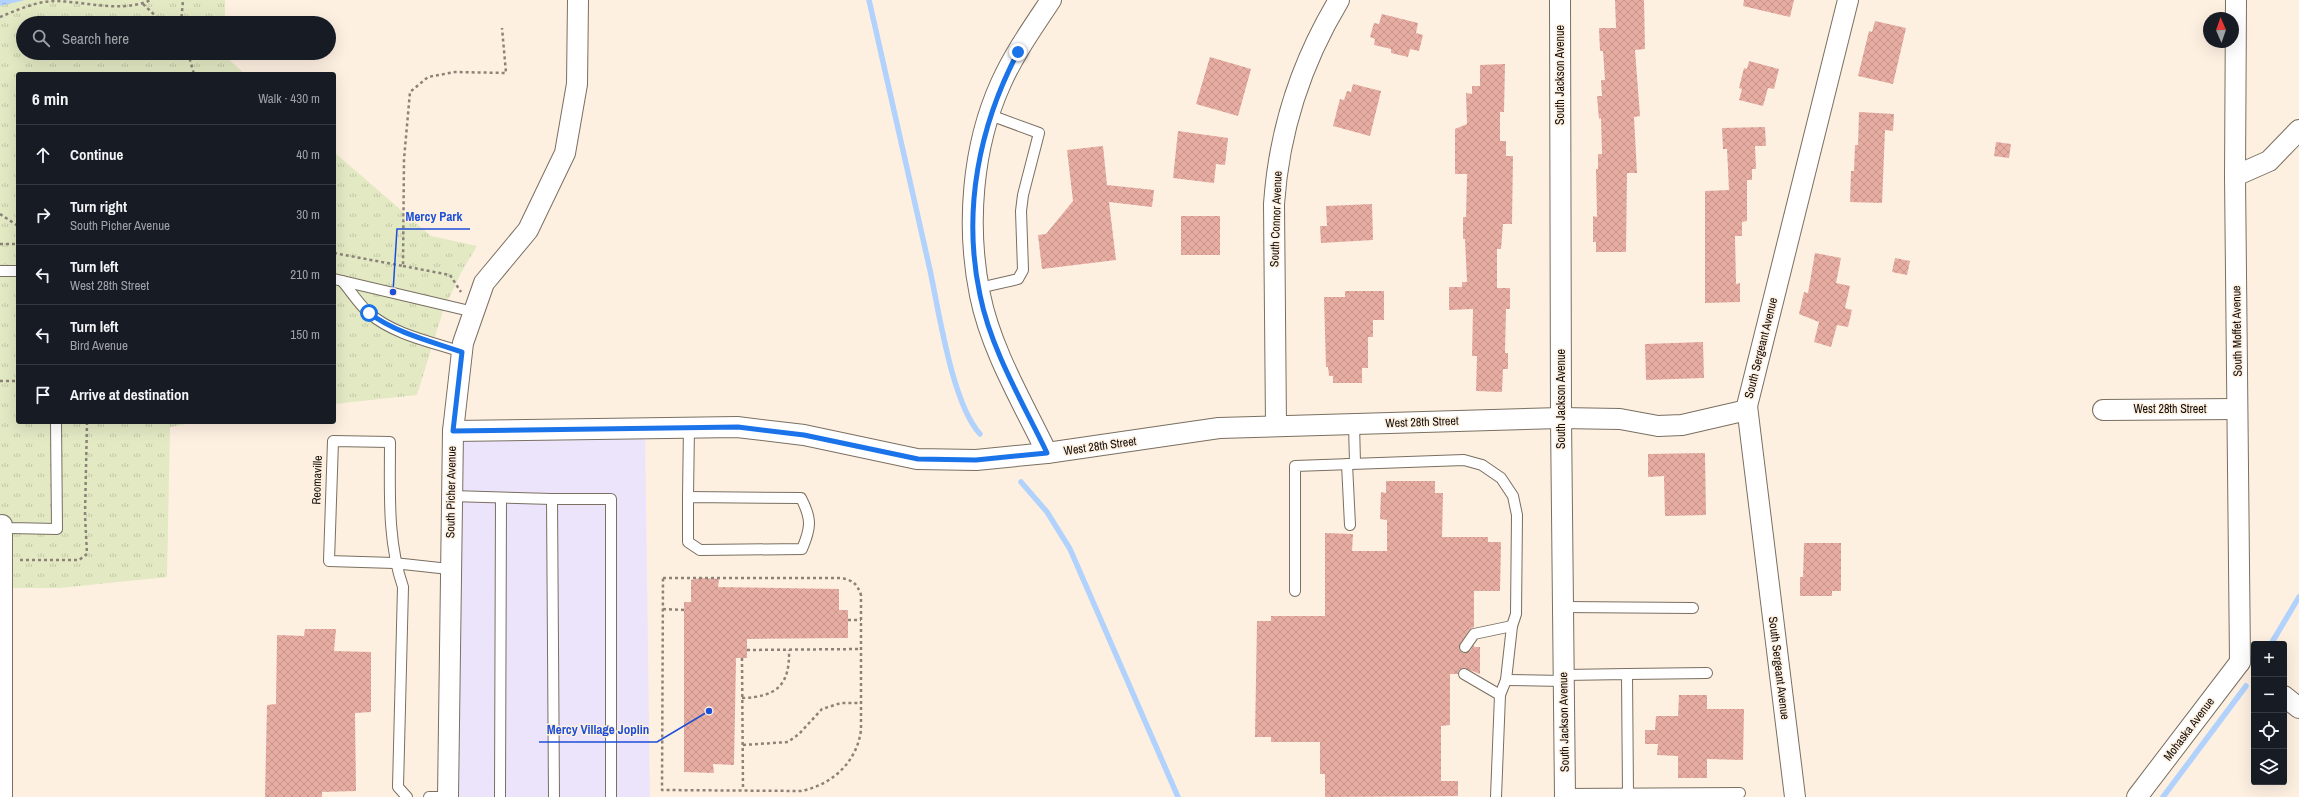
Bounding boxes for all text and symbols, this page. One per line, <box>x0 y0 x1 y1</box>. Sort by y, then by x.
north arrow <box>2203 12 2239 48</box>
search box <box>16 16 336 60</box>
street label: South Jackson Avenue <box>1552 25 1568 125</box>
icon: search <box>30 27 52 49</box>
text: Search here <box>62 28 129 49</box>
route end <box>1009 43 1027 61</box>
text: 6 min <box>32 87 68 110</box>
text: Walk · 430 m <box>258 90 320 107</box>
icon: ahead <box>32 144 54 166</box>
text: Continue <box>70 144 123 165</box>
text: 40 m <box>296 146 320 163</box>
street label: South Connor Avenue <box>1266 171 1286 267</box>
text: Turn right <box>70 196 127 217</box>
icon: right <box>32 204 54 226</box>
callout: Mercy Park <box>397 204 470 229</box>
text: 30 m <box>296 206 320 223</box>
text: Mercy Park <box>406 208 463 225</box>
text: South Picher Avenue <box>70 217 170 234</box>
text: Turn left <box>70 256 118 277</box>
icon: left <box>32 264 54 286</box>
text: 210 m <box>290 266 320 283</box>
text: West 28th Street <box>70 277 149 294</box>
street label: South Moffet Avenue <box>2228 285 2246 377</box>
street label: South Sergeant Avenue <box>1741 296 1781 400</box>
route start <box>360 304 378 322</box>
text: Turn left <box>70 316 118 337</box>
icon: left <box>32 324 54 346</box>
text: 150 m <box>290 326 320 343</box>
text: Bird Avenue <box>70 337 128 354</box>
street label: South Jackson Avenue <box>1553 349 1569 449</box>
icon: arrive <box>32 384 54 406</box>
text: Arrive at destination <box>70 384 189 405</box>
street label: West 28th Street <box>2133 401 2207 417</box>
street label: West 28th Street <box>1385 413 1459 431</box>
street label: West 28th Street <box>1063 433 1138 459</box>
street label: South Picher Avenue <box>442 446 460 538</box>
street label: Reomaville <box>308 455 326 505</box>
street label: South Sergeant Avenue <box>1765 616 1793 720</box>
map controls <box>2251 641 2287 785</box>
button: + <box>2251 641 2287 677</box>
street label: South Jackson Avenue <box>1555 672 1573 772</box>
button: − <box>2251 677 2287 713</box>
street label: Mohaska Avenue <box>2160 694 2218 764</box>
button: locate <box>2251 713 2287 749</box>
callout: Mercy Village Joplin <box>539 717 657 742</box>
text: Mercy Village Joplin <box>547 721 649 738</box>
button: layers <box>2251 749 2287 785</box>

